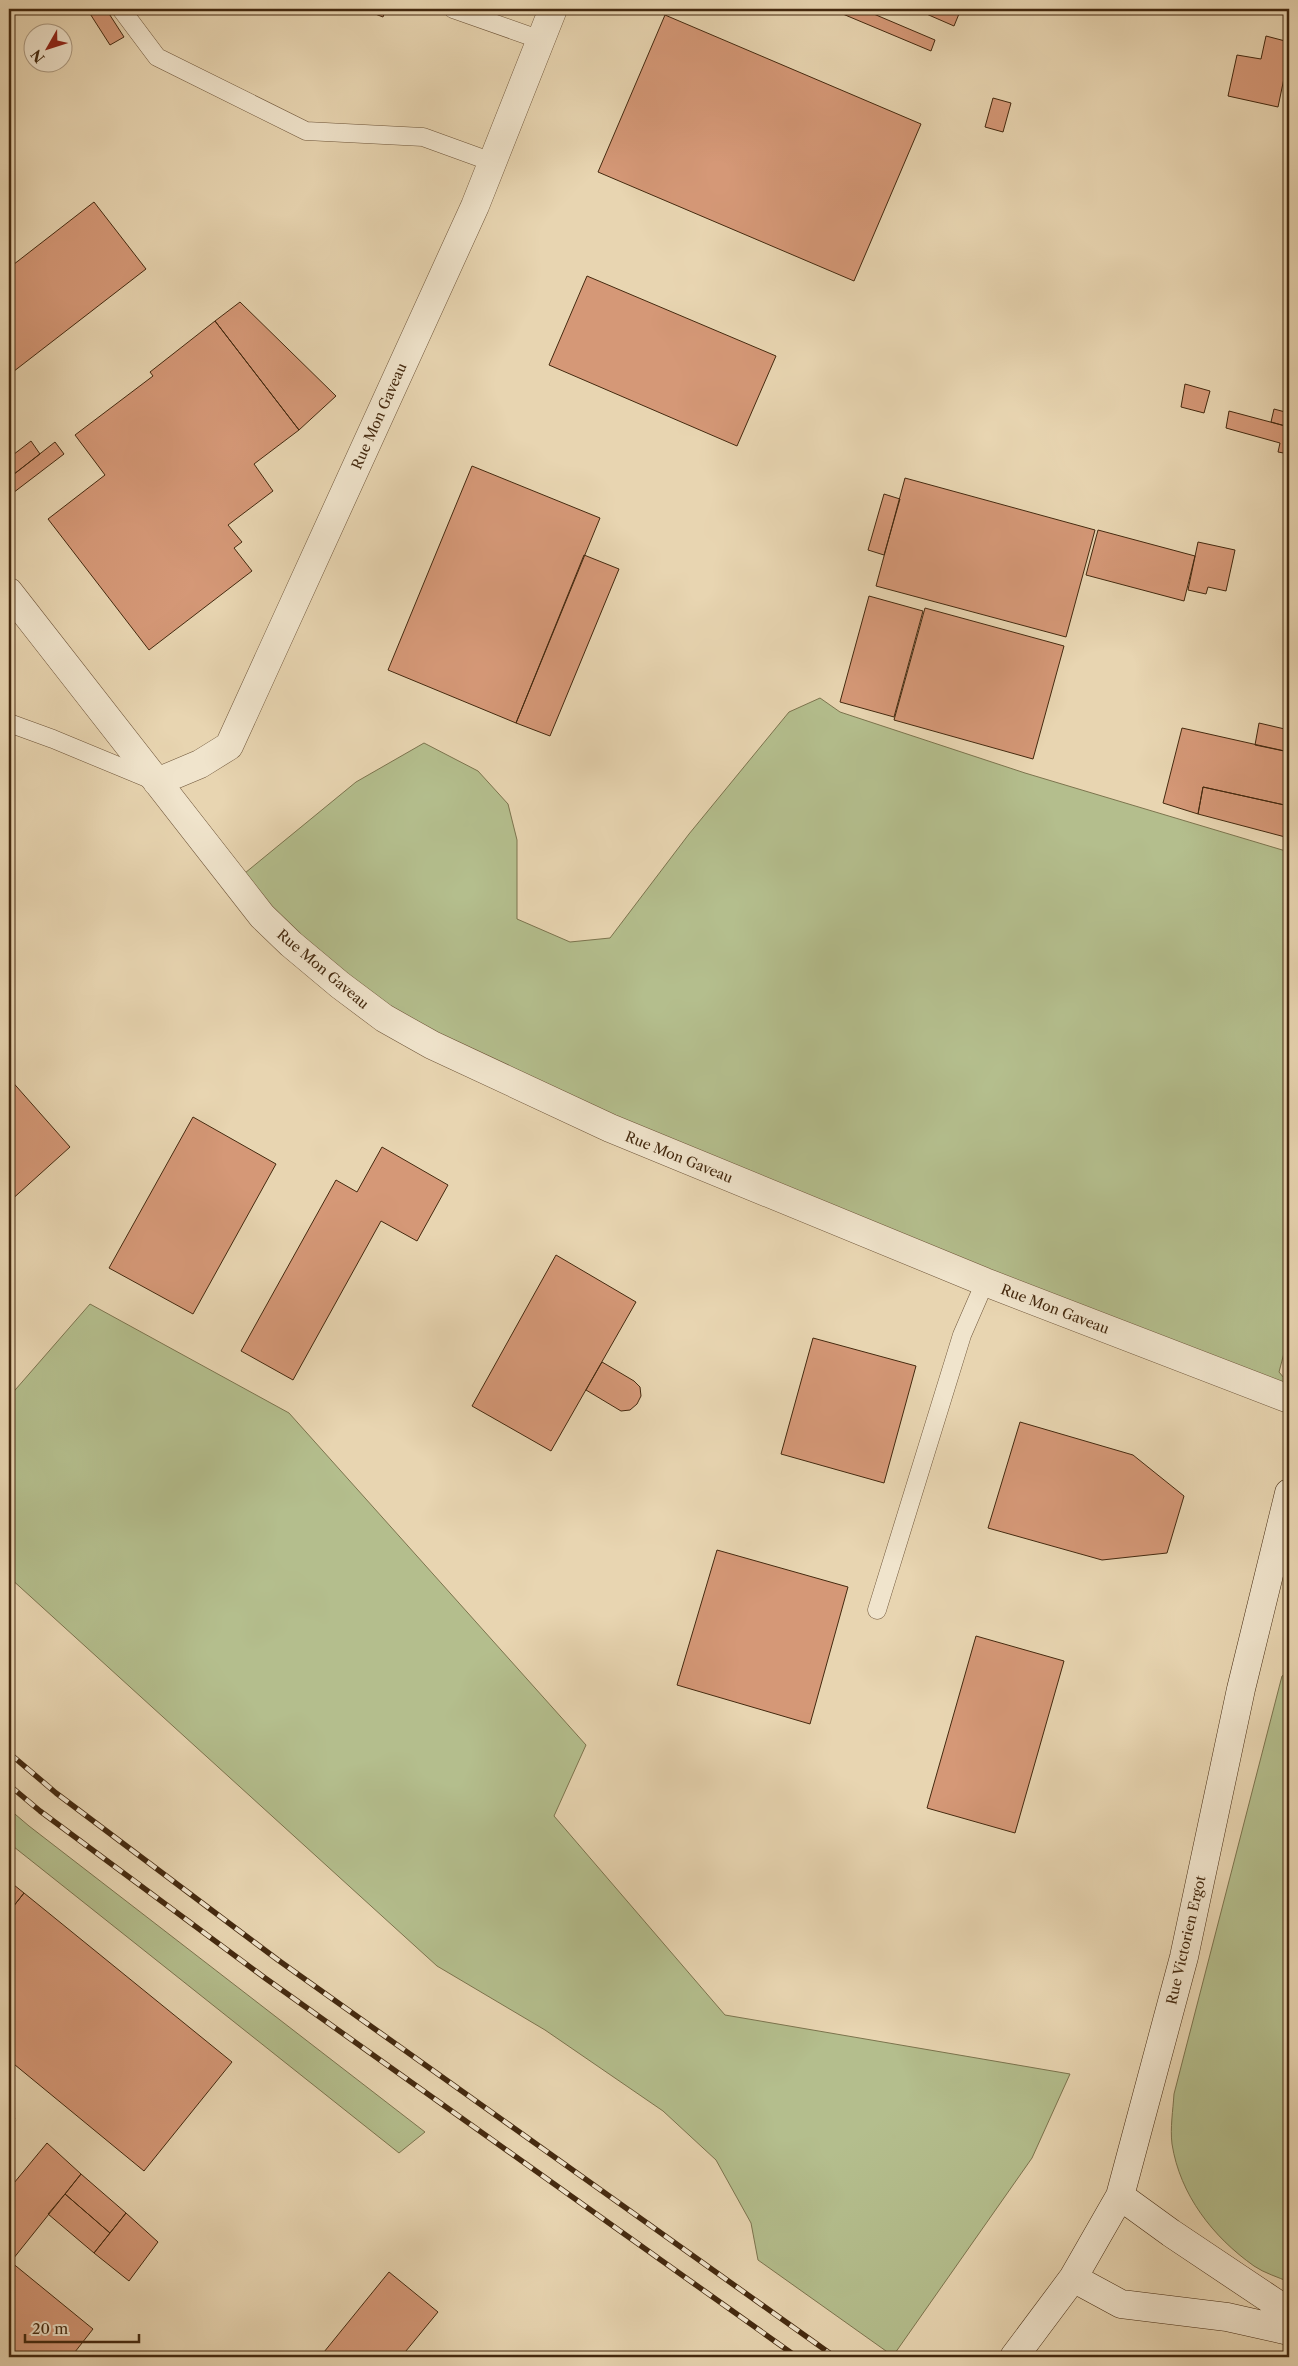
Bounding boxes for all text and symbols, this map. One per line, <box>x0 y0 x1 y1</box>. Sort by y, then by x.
north arrow <box>22 22 72 72</box>
text: N <box>27 46 49 67</box>
street label: Rue Mon Gaveau <box>347 360 411 472</box>
street label: Rue Mon Gaveau <box>273 925 373 1013</box>
street label: Rue Mon Gaveau <box>622 1127 736 1187</box>
street label: Rue Mon Gaveau <box>998 1280 1112 1338</box>
street label: Rue Victorien Ergot <box>1162 1874 1210 2006</box>
scale bar <box>25 2311 139 2343</box>
text: 20 m <box>32 2319 68 2338</box>

